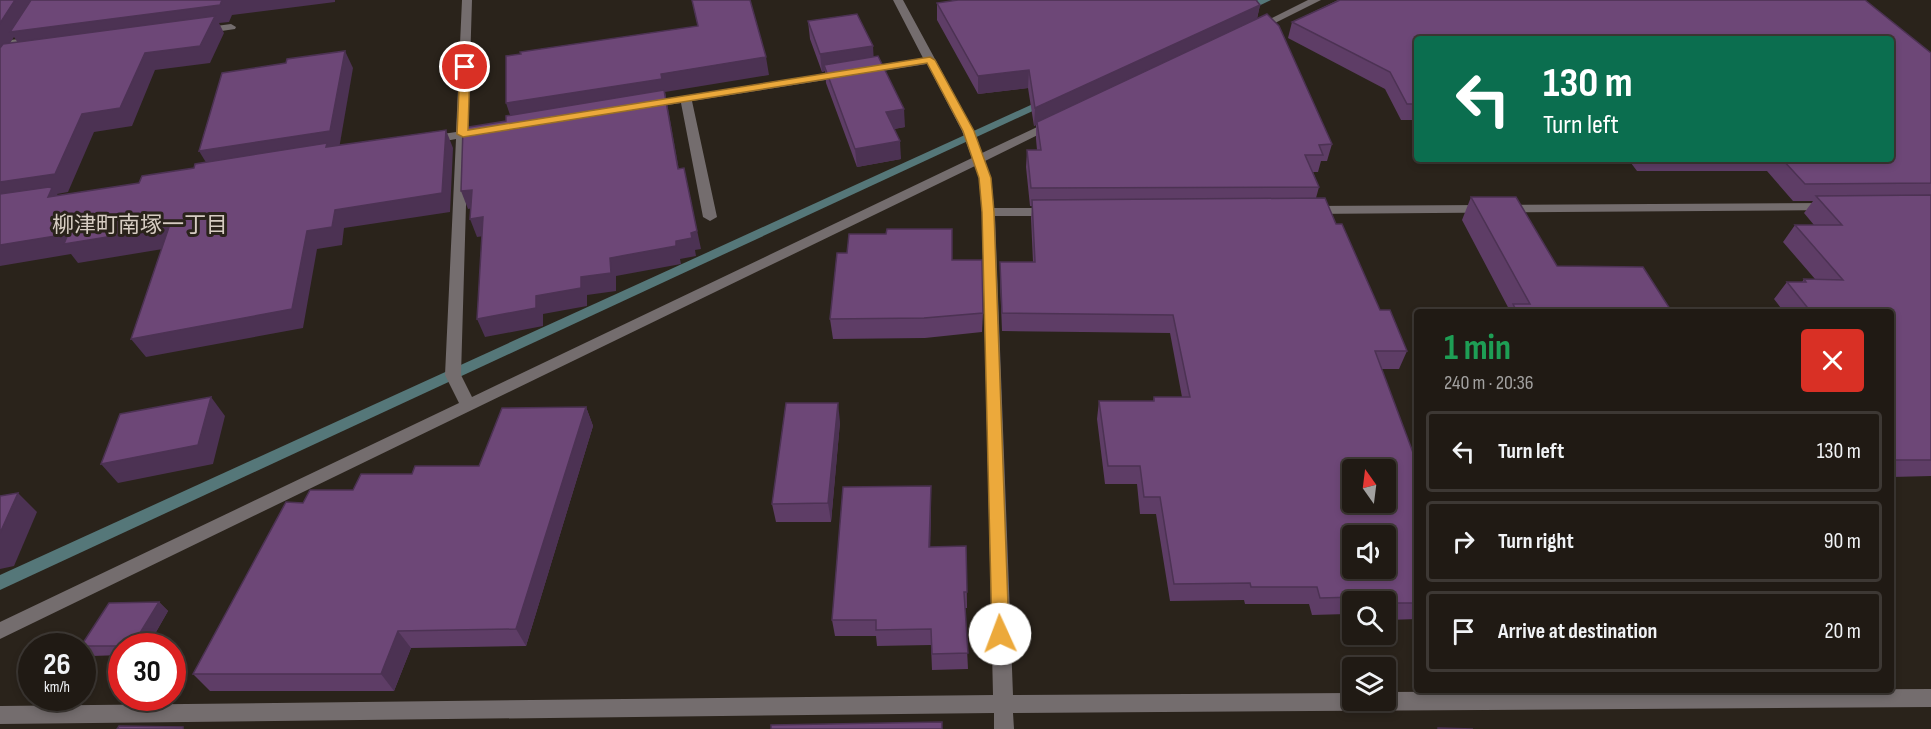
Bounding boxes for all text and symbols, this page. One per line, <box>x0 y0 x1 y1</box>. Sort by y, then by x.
pin <box>439 41 490 92</box>
icon: arrive <box>448 50 481 83</box>
text: 130 m <box>1543 58 1633 109</box>
icon: left <box>1444 60 1522 138</box>
text: Turn left <box>1543 109 1619 141</box>
district label: 柳津町南塚一丁目 <box>52 212 228 239</box>
text: 1 min <box>1444 327 1511 370</box>
button: close <box>1801 329 1864 392</box>
text: 240 m · 20:36 <box>1444 371 1534 395</box>
icon: left <box>1447 435 1480 468</box>
text: Turn left <box>1498 438 1564 465</box>
text: 130 m <box>1817 438 1861 465</box>
north arrow <box>1342 459 1396 513</box>
map controls <box>1342 459 1396 711</box>
button: sound <box>1342 525 1396 579</box>
icon: right <box>1447 525 1480 558</box>
text: Turn right <box>1498 528 1574 555</box>
text: 90 m <box>1824 528 1861 555</box>
button: search <box>1342 591 1396 645</box>
position arrow <box>968 602 1032 666</box>
icon: arrive <box>1447 615 1480 648</box>
text: Arrive at destination <box>1498 618 1657 645</box>
text: 20 m <box>1825 618 1861 645</box>
speed limit sign: 30 <box>108 633 186 711</box>
text: 26 <box>43 647 71 683</box>
button: layers <box>1342 657 1396 711</box>
text: km/h <box>44 678 70 697</box>

